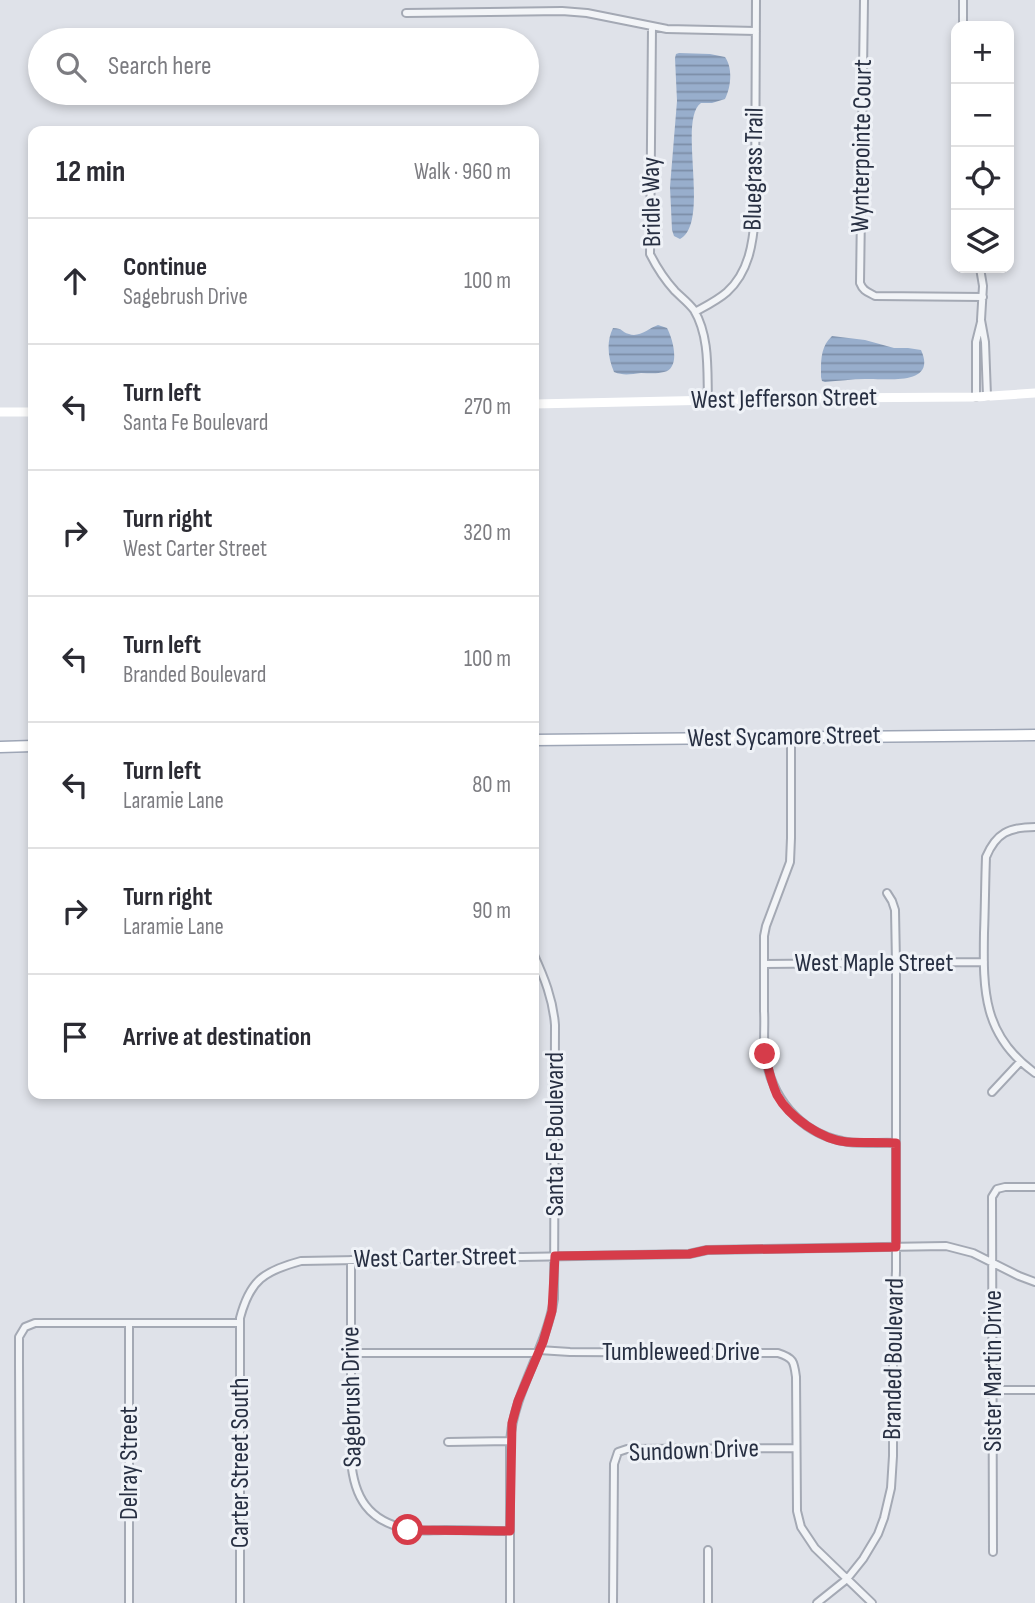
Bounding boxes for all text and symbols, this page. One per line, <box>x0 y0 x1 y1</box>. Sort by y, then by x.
map controls <box>951 21 1014 273</box>
button: + <box>951 21 1014 84</box>
search box <box>28 28 539 105</box>
icon: search <box>52 48 90 86</box>
text: Search here <box>108 51 211 82</box>
street label: Wynterpointe Court <box>845 59 879 233</box>
button: − <box>951 84 1014 147</box>
street label: Bluegrass Trail <box>737 107 771 231</box>
button: locate <box>951 147 1014 210</box>
text: 12 min <box>56 154 125 190</box>
street label: Bridle Way <box>636 157 668 247</box>
text: Walk · 960 m <box>414 158 511 186</box>
button: layers <box>951 210 1014 273</box>
text: Continue <box>123 252 207 283</box>
icon: ahead <box>56 262 94 300</box>
text: 100 m <box>464 267 511 295</box>
text: Sagebrush Drive <box>123 283 248 311</box>
text: Turn left <box>123 378 201 409</box>
street label: West Jefferson Street <box>691 382 877 416</box>
icon: left <box>56 388 94 426</box>
text: 270 m <box>464 393 511 421</box>
text: Santa Fe Boulevard <box>123 409 268 437</box>
text: Turn right <box>123 504 212 535</box>
icon: right <box>56 514 94 552</box>
text: 320 m <box>463 519 511 547</box>
text: West Carter Street <box>123 535 267 563</box>
text: Turn left <box>123 630 201 661</box>
icon: left <box>56 640 94 678</box>
text: 100 m <box>464 645 511 673</box>
text: Branded Boulevard <box>123 661 266 689</box>
street label: West Sycamore Street <box>687 720 881 754</box>
text: Turn left <box>123 756 201 787</box>
icon: left <box>56 766 94 804</box>
text: 80 m <box>472 771 511 799</box>
text: Laramie Lane <box>123 787 224 815</box>
text: Turn right <box>123 882 212 913</box>
icon: right <box>56 892 94 930</box>
text: 90 m <box>472 897 511 925</box>
text: Laramie Lane <box>123 913 224 941</box>
street label: West Maple Street <box>795 948 953 979</box>
icon: arrive <box>56 1018 94 1056</box>
text: Arrive at destination <box>123 1022 311 1053</box>
route end <box>749 1038 780 1069</box>
street label: Santa Fe Boulevard <box>540 1052 571 1216</box>
street label: West Carter Street <box>353 1241 517 1275</box>
street label: Branded Boulevard <box>877 1278 911 1440</box>
street label: Sister Martin Drive <box>978 1290 1009 1452</box>
street label: Sagebrush Drive <box>335 1326 369 1468</box>
street label: Tumbleweed Drive <box>602 1337 760 1368</box>
street label: Carter Street South <box>225 1378 256 1548</box>
street label: Delray Street <box>114 1406 145 1520</box>
street label: Sundown Drive <box>629 1433 759 1469</box>
route start <box>392 1514 423 1545</box>

